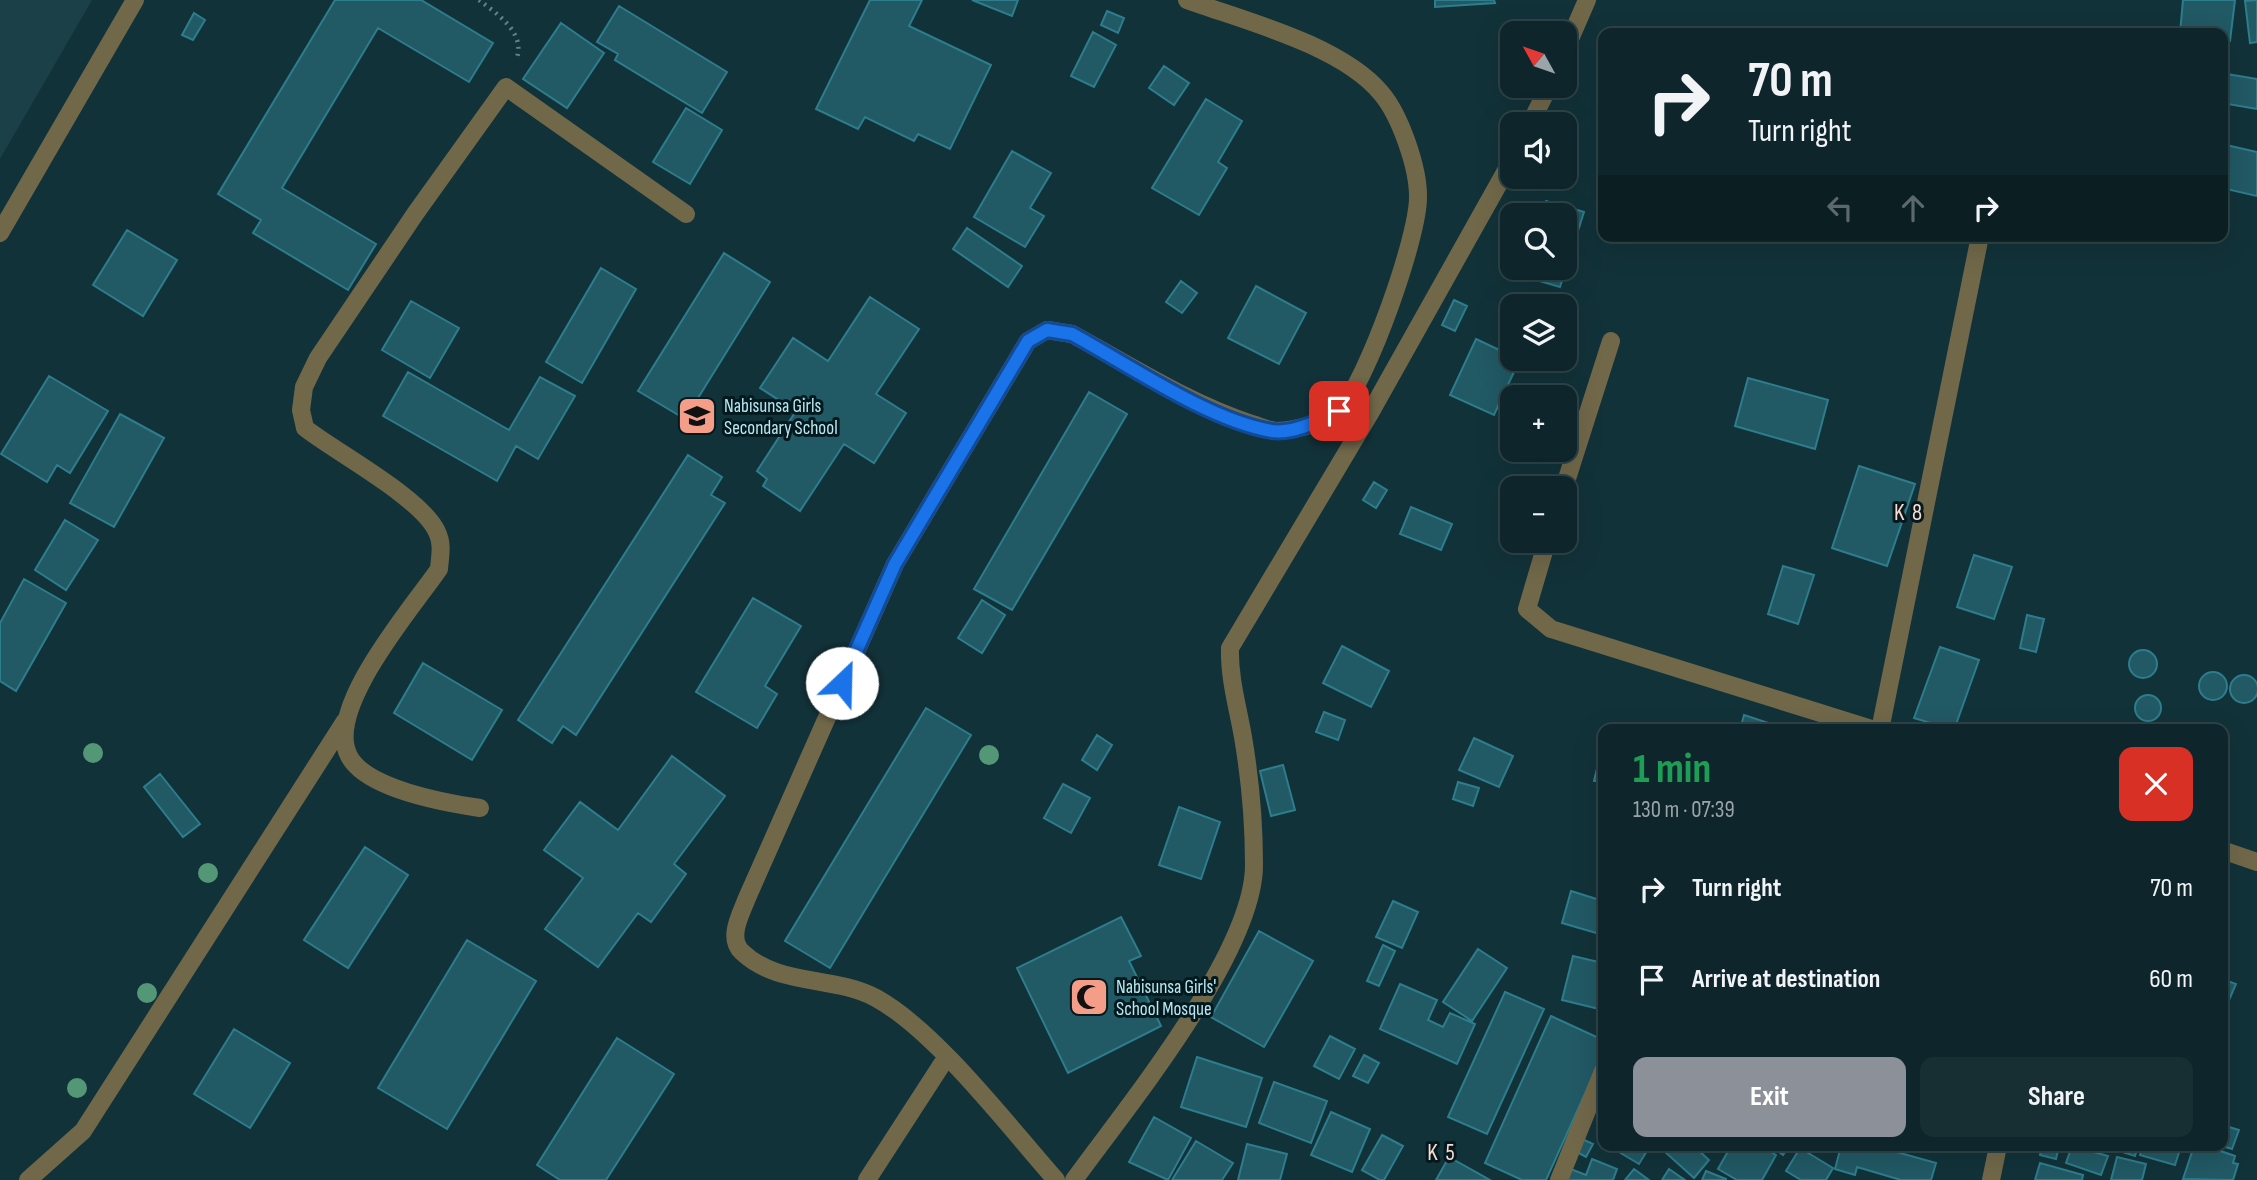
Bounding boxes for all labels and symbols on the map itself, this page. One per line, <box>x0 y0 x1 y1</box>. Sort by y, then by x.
north arrow <box>1500 21 1577 98</box>
pin <box>1309 381 1369 441</box>
school or university icon: Nabisunsa Girls Secondary School <box>676 395 718 437</box>
place label: Nabisunsa Girls Secondary School <box>724 395 838 440</box>
district label: K 8 <box>1894 499 1924 527</box>
position arrow <box>805 646 879 720</box>
mosque icon: Nabisunsa Girls' School Mosque <box>1068 976 1110 1018</box>
place label: Nabisunsa Girls' School Mosque <box>1116 976 1216 1021</box>
district label: K 5 <box>1427 1139 1457 1167</box>

